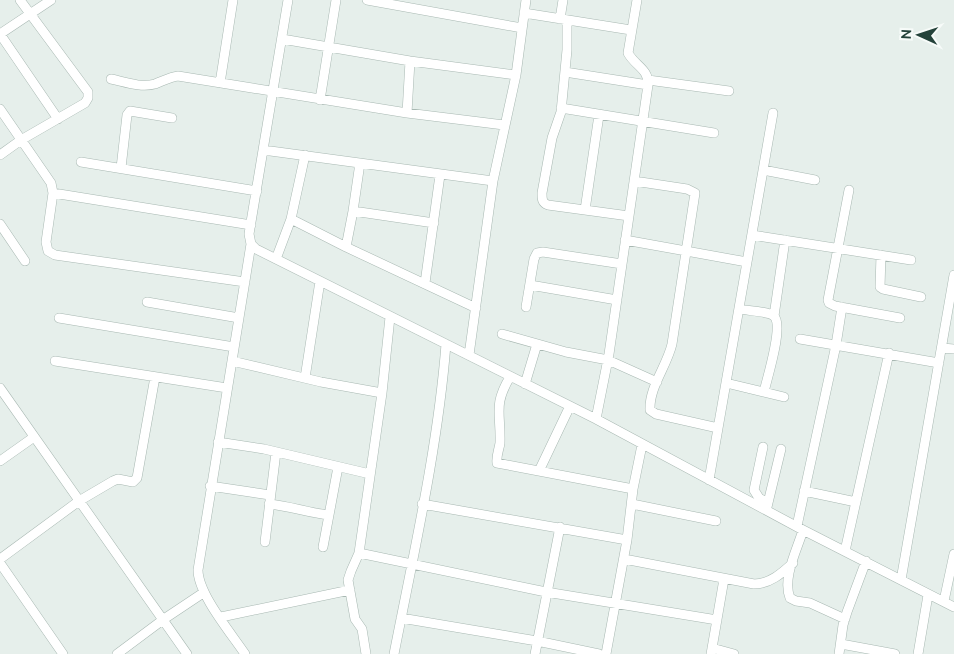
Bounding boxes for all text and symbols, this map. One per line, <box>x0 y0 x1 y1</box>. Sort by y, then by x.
north arrow <box>894 10 944 60</box>
text: N <box>898 29 914 40</box>

